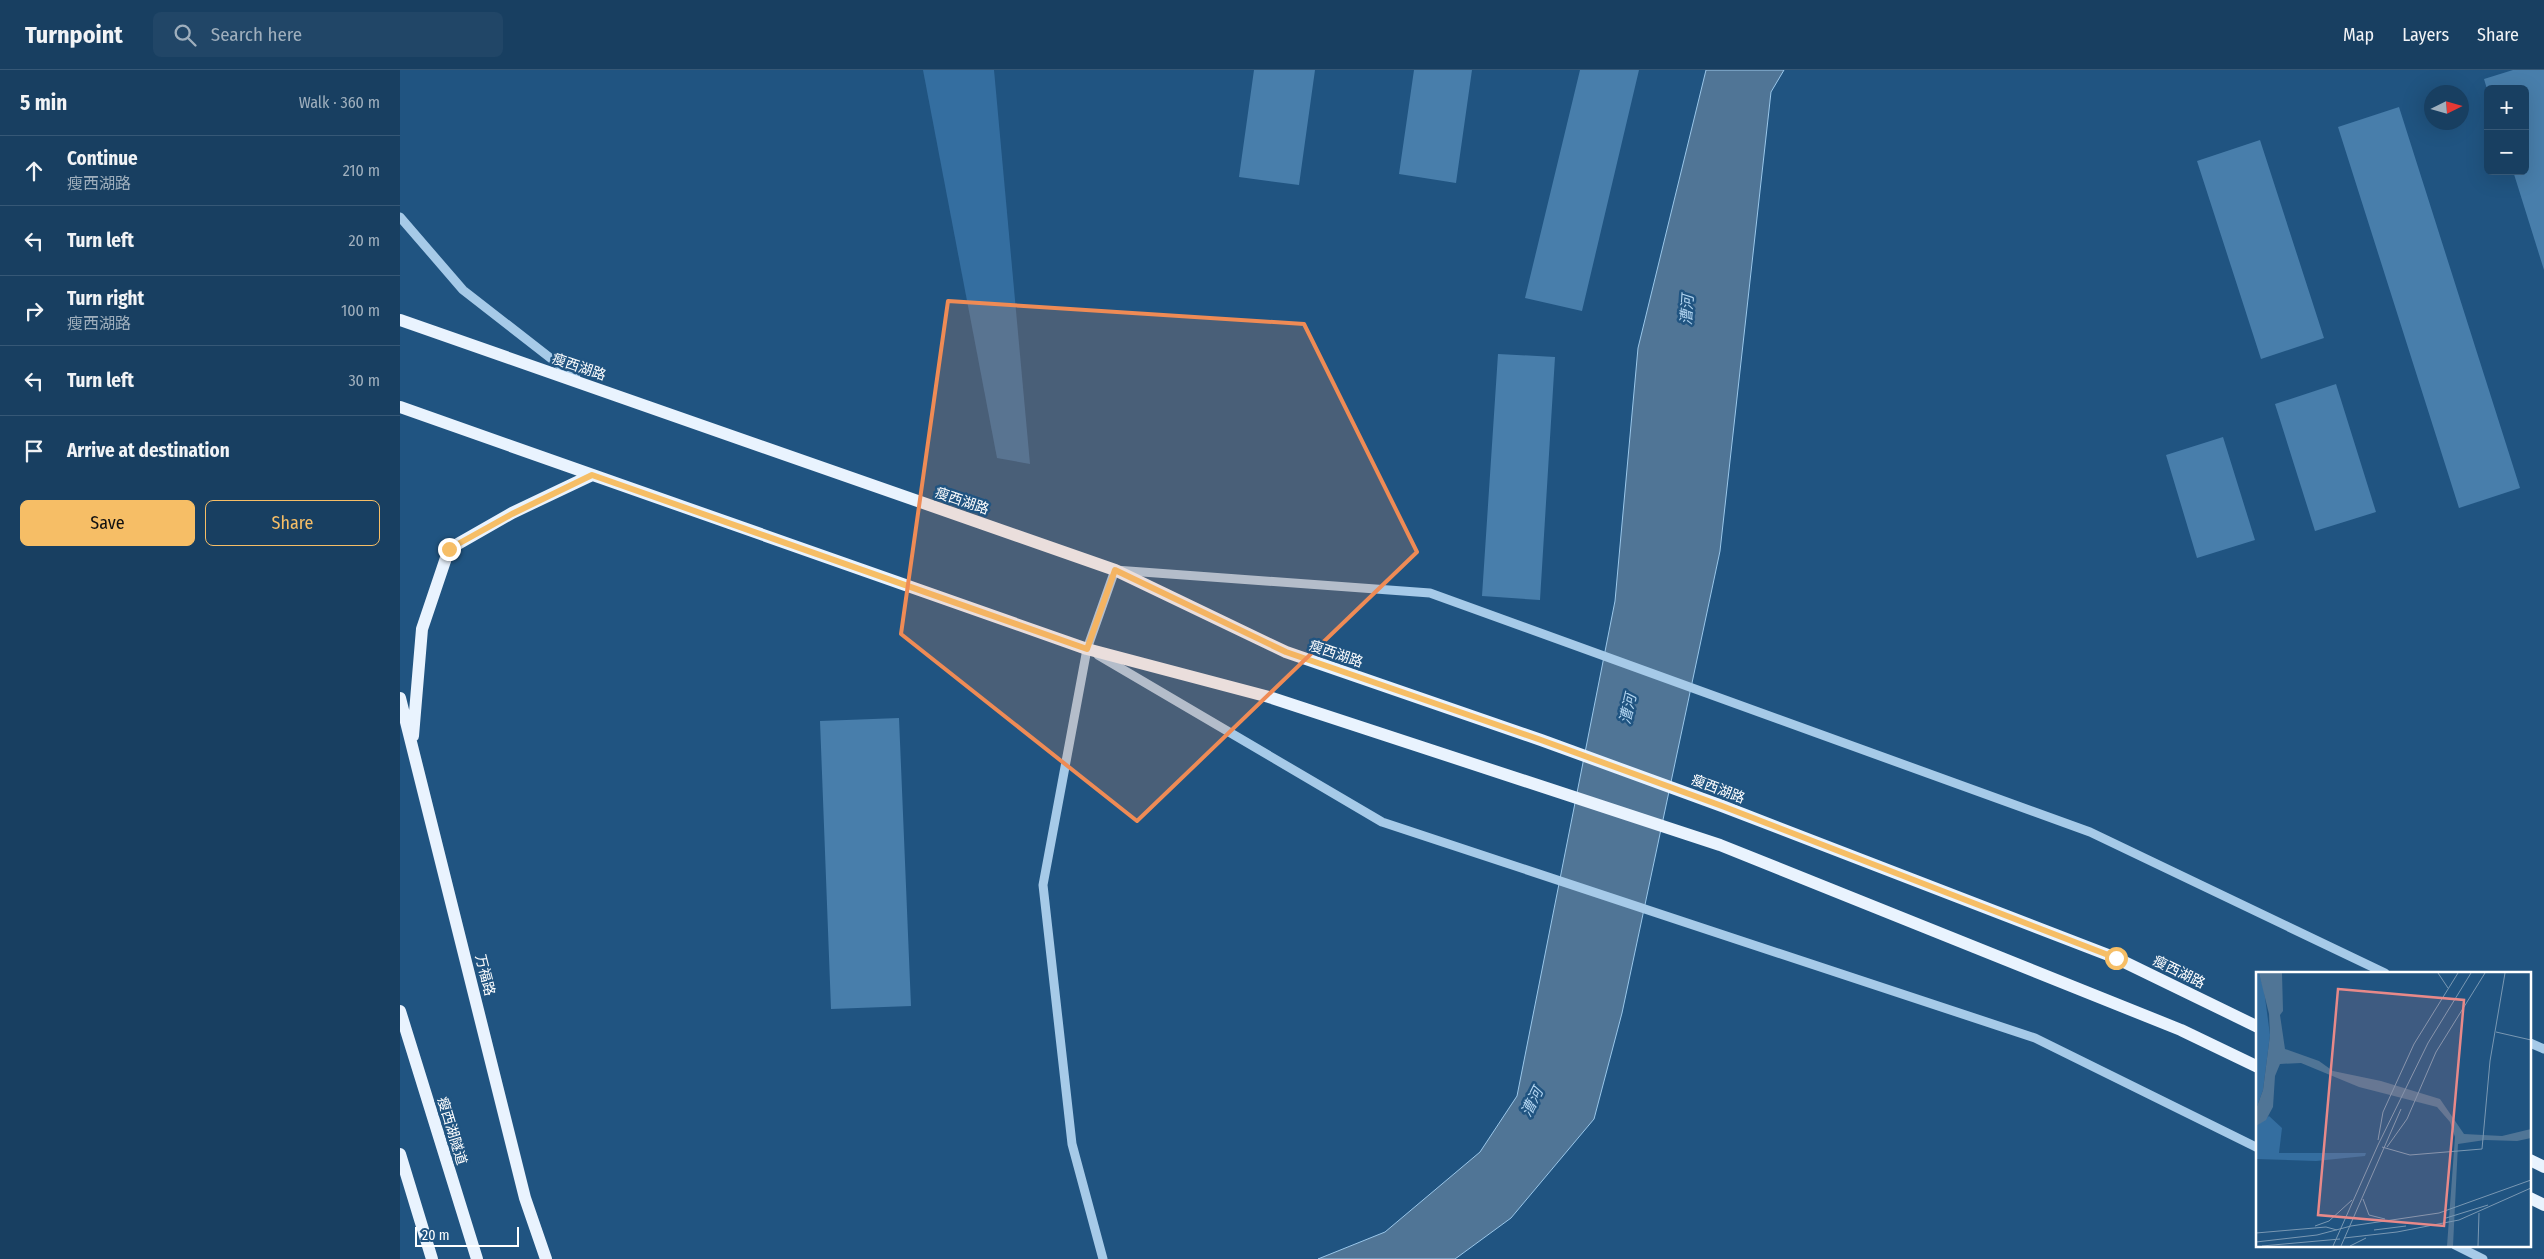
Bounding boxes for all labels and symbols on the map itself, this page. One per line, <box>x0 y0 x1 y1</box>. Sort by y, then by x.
north arrow <box>2424 85 2469 130</box>
water label: 漕河 <box>1677 291 1697 326</box>
street label: 瘦西湖路 <box>550 350 608 384</box>
street label: 瘦西湖路 <box>933 484 991 518</box>
route end <box>438 538 461 561</box>
street label: 瘦西湖路 <box>1307 637 1365 671</box>
water label: 漕河 <box>1616 689 1641 726</box>
street label: 瘦西湖路 <box>1689 771 1747 807</box>
route start <box>2105 947 2128 970</box>
street label: 瘦西湖路 <box>2150 952 2208 992</box>
street label: 万福路 <box>472 953 498 997</box>
inset map <box>2256 972 2532 1246</box>
water label: 漕河 <box>1517 1082 1548 1119</box>
street label: 瘦西湖隧道 <box>434 1095 470 1167</box>
scale bar <box>415 1224 519 1247</box>

